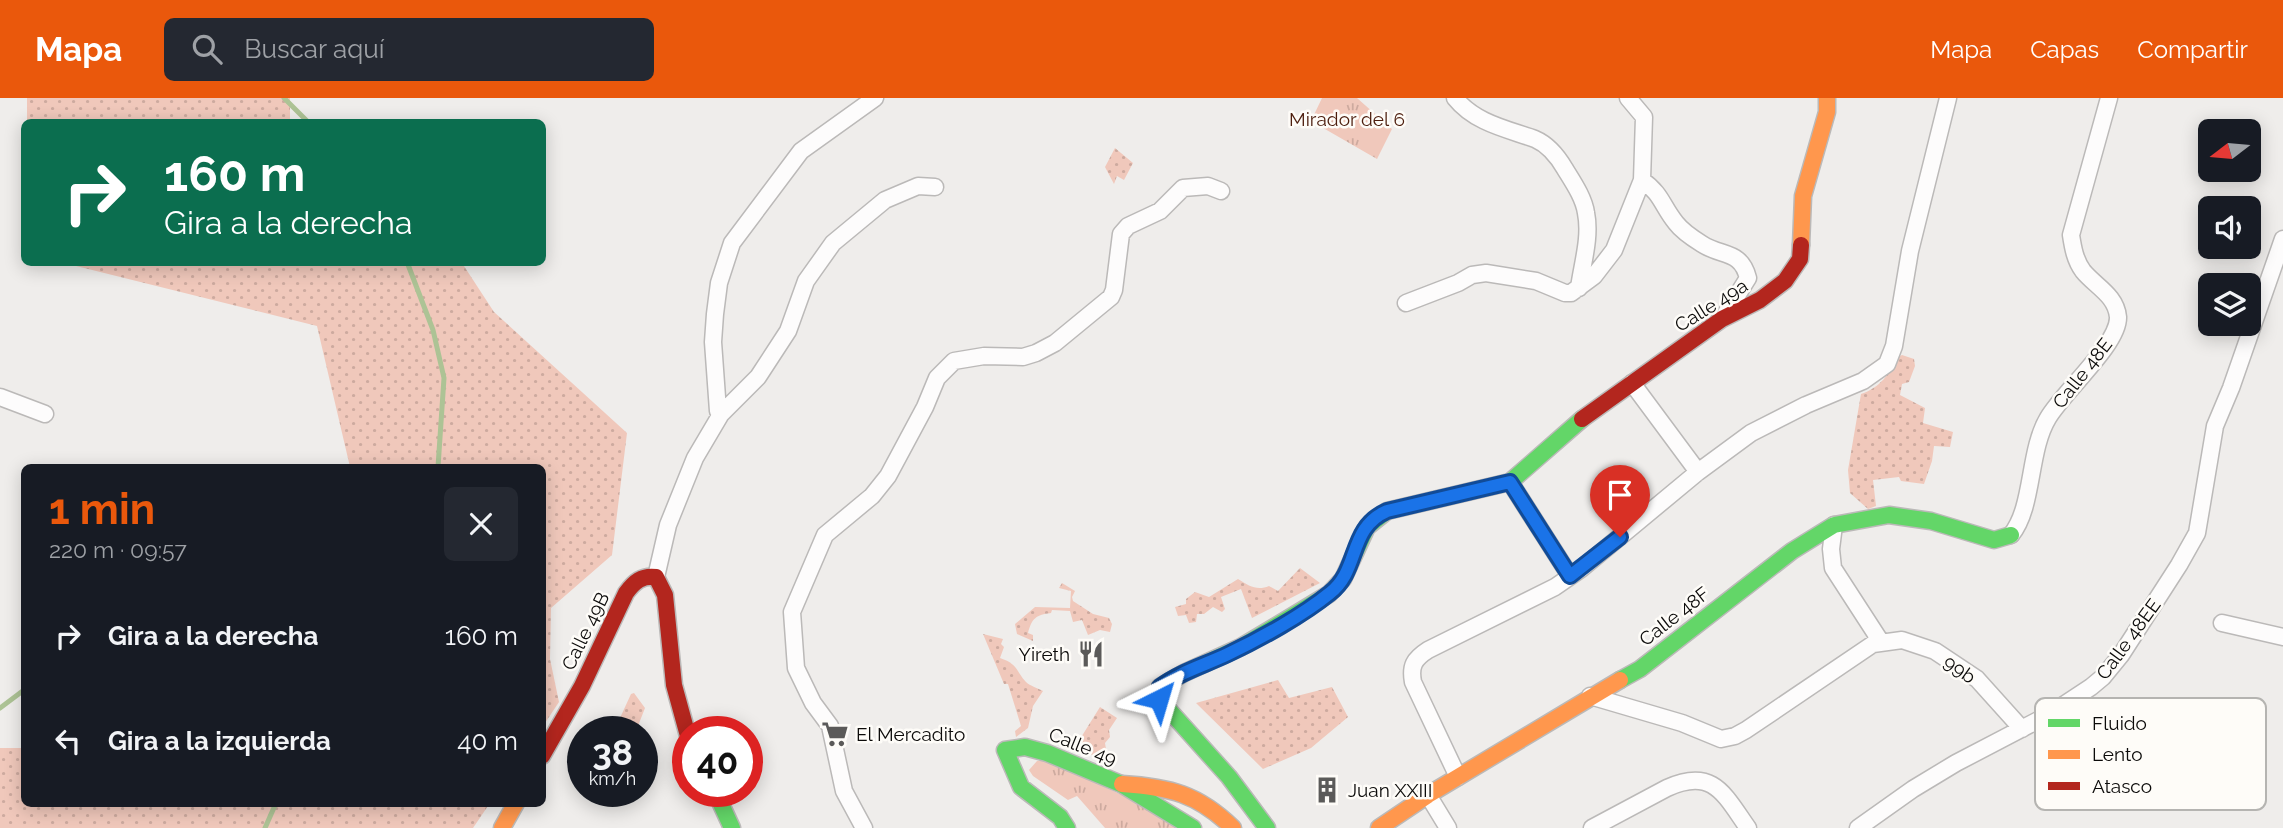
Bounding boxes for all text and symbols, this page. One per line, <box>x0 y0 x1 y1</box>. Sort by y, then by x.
search box <box>164 18 654 81</box>
text: Mapa <box>35 30 122 69</box>
icon: search <box>188 30 226 68</box>
text: Buscar aquí <box>244 34 384 64</box>
text: Mapa <box>1930 35 1992 64</box>
text: Capas <box>2030 35 2099 64</box>
text: Compartir <box>2137 35 2248 64</box>
park label: Mirador del 6 <box>1289 108 1405 130</box>
north arrow <box>2198 119 2261 182</box>
map controls <box>2198 119 2261 336</box>
text: 160 m <box>164 145 305 202</box>
icon: right <box>49 147 140 238</box>
button: sound <box>2198 196 2261 259</box>
text: Gira a la derecha <box>164 204 412 241</box>
button: layers <box>2198 273 2261 336</box>
street label: Calle 49a <box>1671 274 1751 336</box>
street label: Calle 48E <box>2048 334 2116 412</box>
pin <box>1590 465 1650 537</box>
icon: arrive <box>1601 476 1639 514</box>
text: 1 min <box>49 485 155 534</box>
button: close <box>444 487 518 561</box>
text: 220 m · 09:57 <box>49 536 187 563</box>
street label: Calle 48F <box>1635 582 1713 650</box>
street label: Calle 49B <box>557 588 613 674</box>
street label: Calle 48EE <box>2091 594 2165 684</box>
icon: right <box>49 617 87 655</box>
text: Gira a la derecha <box>108 621 318 651</box>
text: 160 m <box>445 621 518 651</box>
restaurant icon: Yireth <box>1076 639 1106 669</box>
place label: Yireth <box>1019 643 1070 665</box>
street label: 99b <box>1940 650 1980 688</box>
position arrow <box>1122 662 1196 736</box>
legend <box>2035 698 2266 810</box>
text: Fluido <box>2092 712 2147 734</box>
speed limit sign: 40 <box>672 716 763 807</box>
supermarket icon: El Mercadito <box>820 719 850 749</box>
icon: left <box>49 722 87 760</box>
street label: Calle 49 <box>1046 722 1120 770</box>
place label: El Mercadito <box>856 723 965 745</box>
text: Gira a la izquierda <box>108 726 331 756</box>
text: 40 m <box>457 726 518 756</box>
text: 38 <box>592 732 633 773</box>
text: Lento <box>2092 743 2143 765</box>
text: km/h <box>589 768 636 789</box>
building icon: Juan XXIII <box>1312 775 1342 805</box>
text: Atasco <box>2092 775 2152 797</box>
place label: Juan XXIII <box>1348 779 1433 801</box>

